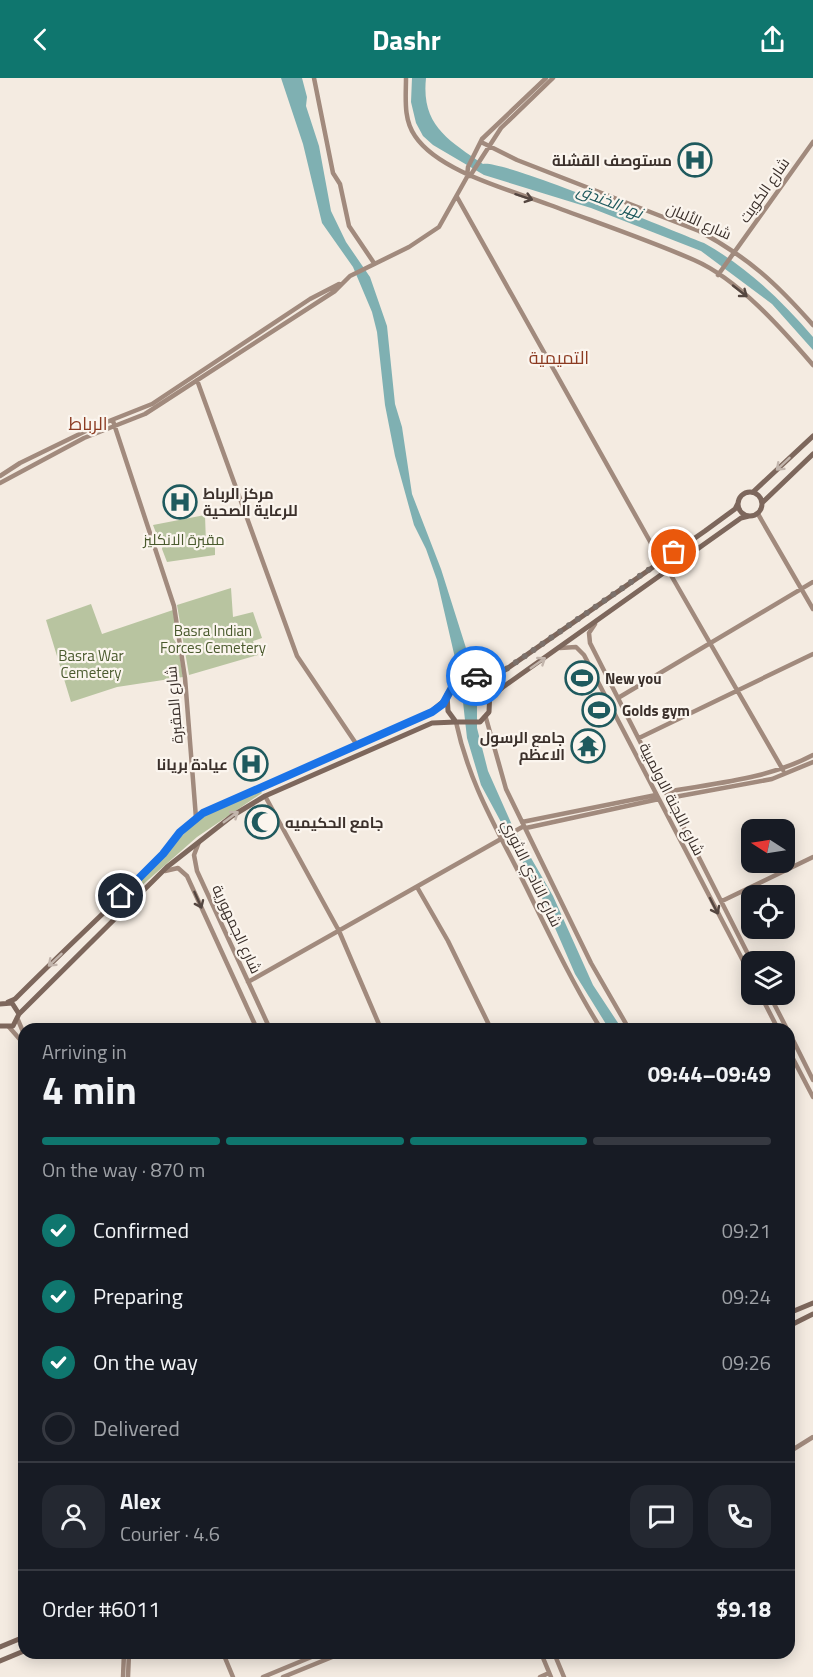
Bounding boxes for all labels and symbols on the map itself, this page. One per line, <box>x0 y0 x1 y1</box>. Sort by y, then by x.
hospital icon: مستوصف القشلة <box>677 142 713 178</box>
place label: مستوصف القشلة <box>552 149 672 172</box>
street label: شارع الكويت <box>733 153 795 227</box>
water label: نهر الخندق <box>574 178 648 225</box>
one-way arrow <box>514 192 533 203</box>
street label: شارع الألبان <box>663 196 735 246</box>
one-way arrow <box>731 285 747 298</box>
district label: التميمية <box>529 344 589 371</box>
district label: الرباط <box>68 410 108 437</box>
one-way arrow <box>776 457 791 471</box>
place label: مركز الرباط للرعاية الصحية <box>203 482 298 522</box>
hospital icon: مركز الرباط للرعاية الصحية <box>162 484 198 520</box>
pin <box>648 526 699 577</box>
park label: مقبرة الانكليز <box>142 528 225 551</box>
park label: Basra Indian Forces Cemetery <box>160 619 266 659</box>
park label: Basra War Cemetery <box>58 644 124 684</box>
courier <box>446 646 506 706</box>
one-way arrow <box>529 657 546 669</box>
sports icon: New you <box>564 660 600 696</box>
street label: شارع المقبرة <box>159 665 189 745</box>
place label: New you <box>605 667 662 690</box>
sports icon: Golds gym <box>581 692 617 728</box>
place label: Golds gym <box>622 699 690 722</box>
place label: جامع الرسول الاعظم <box>480 726 565 766</box>
temple icon: جامع الرسول الاعظم <box>570 728 606 764</box>
street label: شارع اللجنة الاولمبية <box>634 738 710 860</box>
hospital icon: عيادة بريانا <box>233 746 269 782</box>
place label: عيادة بريانا <box>157 753 228 776</box>
mosque icon: جامع الحكيميه <box>244 804 280 840</box>
one-way arrow <box>222 811 238 823</box>
place label: جامع الحكيميه <box>285 811 383 834</box>
street label: شارع النادي الاثوري <box>495 815 568 931</box>
north arrow <box>741 819 795 873</box>
pin <box>95 870 146 921</box>
street label: شارع الجمهورية <box>206 881 268 977</box>
one-way arrow <box>193 890 204 908</box>
one-way arrow <box>708 897 720 914</box>
one-way arrow <box>48 953 63 967</box>

